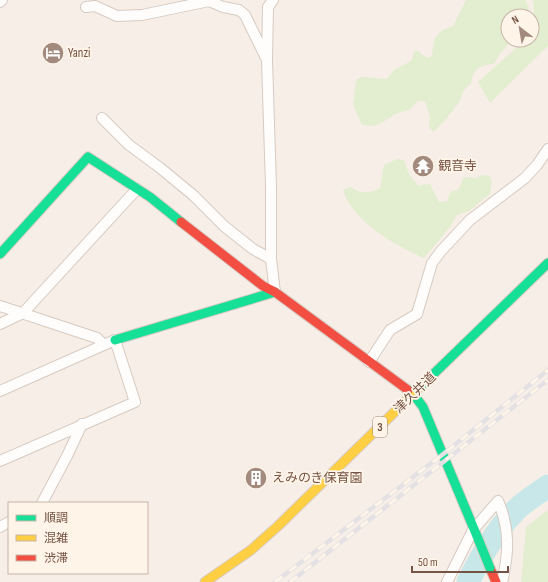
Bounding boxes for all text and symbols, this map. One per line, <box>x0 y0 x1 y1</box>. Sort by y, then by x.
north arrow <box>500 8 540 48</box>
text: N <box>509 13 521 27</box>
hotel icon: Yanzi <box>40 40 66 66</box>
place label: Yanzi <box>68 45 91 61</box>
temple icon: 観音寺 <box>410 153 436 179</box>
place label: 観音寺 <box>438 158 477 174</box>
street label: 津久井道 <box>391 369 439 417</box>
road number: 3 <box>373 417 387 437</box>
building icon: えみのき保育園 <box>243 465 269 491</box>
place label: えみのき保育園 <box>272 470 363 486</box>
legend <box>8 502 148 574</box>
text: 順調 <box>44 511 68 526</box>
text: 混雑 <box>44 531 68 546</box>
scale bar <box>412 548 508 574</box>
text: 渋滞 <box>44 551 68 566</box>
text: 50 m <box>418 555 438 570</box>

